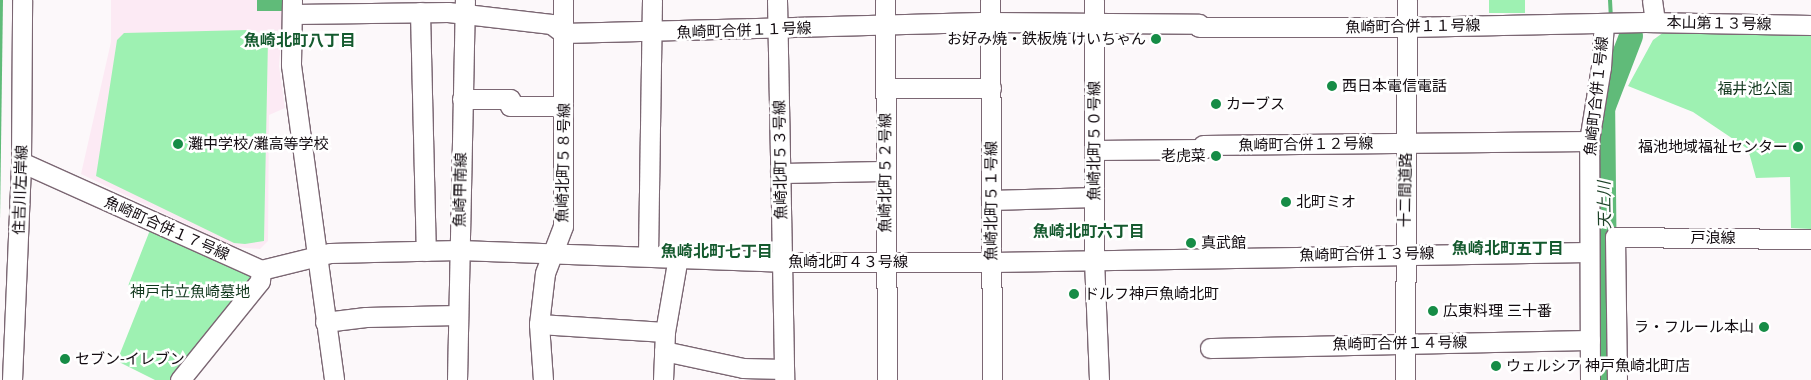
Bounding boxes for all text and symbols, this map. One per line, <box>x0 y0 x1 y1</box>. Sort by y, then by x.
street label: 本山第１３号線 <box>1666 13 1772 33</box>
street label: 魚崎町合併１１号線 <box>1345 16 1481 36</box>
street label: 魚崎町合併１１号線 <box>676 19 812 41</box>
district label: 魚崎北町八丁目 <box>244 30 356 50</box>
place label: お好み焼・鉄板焼 けいちゃん <box>947 30 1146 48</box>
marker: お好み焼・鉄板焼 けいちゃん <box>1150 33 1162 45</box>
street label: 魚崎町合併１号線 <box>1581 35 1611 157</box>
place label: 西日本電信電話 <box>1342 77 1447 95</box>
marker: 西日本電信電話 <box>1326 80 1338 92</box>
park label: 福井池公園 <box>1718 80 1792 98</box>
street label: 魚崎北町５０号線 <box>1085 81 1103 201</box>
place label: カーブス <box>1226 95 1286 113</box>
marker: カーブス <box>1210 98 1222 110</box>
street label: 魚崎北町５３号線 <box>770 100 790 220</box>
street label: 魚崎北町５８号線 <box>553 103 573 223</box>
street label: 魚崎北町５２号線 <box>876 113 894 233</box>
street label: 魚崎町合併１２号線 <box>1238 134 1374 154</box>
place label: 灘中学校/灘高等学校 <box>188 135 329 153</box>
marker: 灘中学校/灘高等学校 <box>172 138 184 150</box>
place label: 福池地域福祉センター <box>1638 138 1788 156</box>
street label: 魚崎北町５１号線 <box>982 141 1000 261</box>
marker: 福池地域福祉センター <box>1792 141 1804 153</box>
street label: 住吉川左岸線 <box>9 145 31 235</box>
place label: 老虎菜 <box>1161 147 1206 165</box>
marker: 老虎菜 <box>1210 150 1222 162</box>
street label: 魚崎甲南線 <box>450 152 470 228</box>
street label: 十二間道路 <box>1395 152 1415 228</box>
water label: 天上川 <box>1594 181 1614 229</box>
street label: 魚崎町合併１７号線 <box>102 192 232 264</box>
place label: 北町ミオ <box>1296 193 1356 211</box>
marker: 北町ミオ <box>1280 196 1292 208</box>
district label: 魚崎北町六丁目 <box>1033 221 1145 241</box>
street label: 戸浪線 <box>1691 229 1735 247</box>
place label: 真武館 <box>1201 234 1246 252</box>
marker: 真武館 <box>1185 237 1197 249</box>
district label: 魚崎北町五丁目 <box>1452 238 1564 258</box>
district label: 魚崎北町七丁目 <box>661 241 773 261</box>
street label: 魚崎町合併１３号線 <box>1299 244 1435 264</box>
street label: 魚崎北町４３号線 <box>788 253 908 271</box>
park label: 神戸市立魚崎墓地 <box>130 283 250 301</box>
place label: ドルフ神戸魚崎北町 <box>1084 285 1219 303</box>
marker: ドルフ神戸魚崎北町 <box>1068 288 1080 300</box>
place label: 広東料理 三十番 <box>1443 302 1552 320</box>
marker: 広東料理 三十番 <box>1427 305 1439 317</box>
place label: ラ・フルール本山 <box>1634 318 1754 336</box>
marker: ラ・フルール本山 <box>1758 321 1770 333</box>
street label: 魚崎町合併１４号線 <box>1332 333 1468 353</box>
place label: セブン-イレブン <box>75 350 185 368</box>
marker: セブン-イレブン <box>59 353 71 365</box>
place label: ウェルシア 神戸魚崎北町店 <box>1506 357 1690 375</box>
marker: ウェルシア 神戸魚崎北町店 <box>1490 360 1502 372</box>

